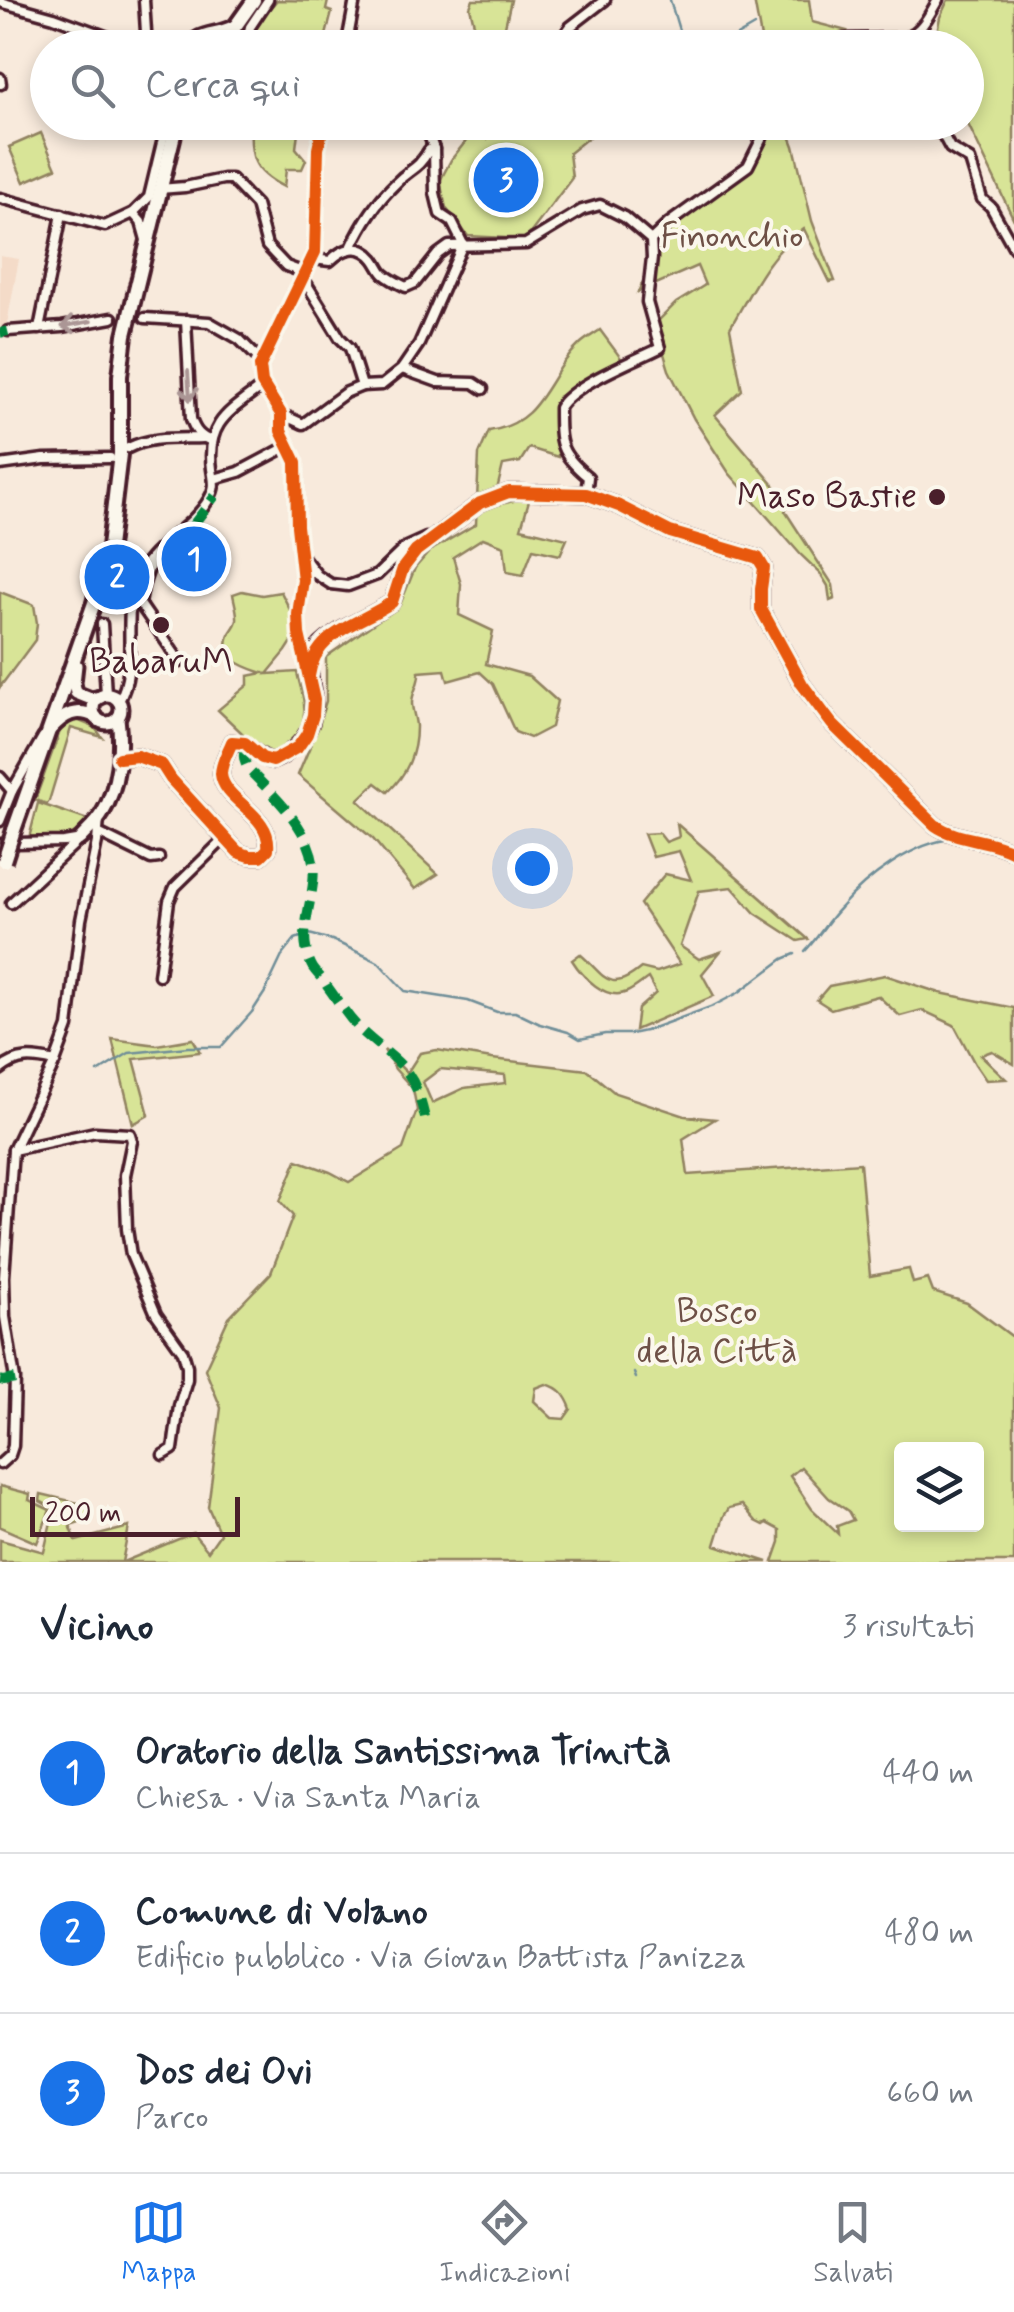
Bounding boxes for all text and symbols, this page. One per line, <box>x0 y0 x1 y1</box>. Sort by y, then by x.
search box <box>30 30 984 140</box>
icon: search <box>65 58 120 113</box>
text: Cerca qui <box>145 61 300 110</box>
pin: 3 <box>474 142 538 218</box>
park label: Finonchio <box>660 214 804 260</box>
one-way arrow <box>60 315 93 334</box>
one-way arrow <box>180 369 199 401</box>
place label: Maso Bastie <box>737 474 917 520</box>
marker: Maso Bastie <box>926 486 948 508</box>
pin: 1 <box>162 522 226 596</box>
pin: 2 <box>84 540 150 614</box>
marker: BabaruM <box>150 614 172 636</box>
place label: BabaruM <box>89 639 233 685</box>
your location <box>507 843 558 894</box>
park label: Bosco della Città <box>637 1289 797 1375</box>
map controls <box>894 1442 984 1532</box>
button: layers <box>894 1442 984 1532</box>
scale bar <box>30 1492 240 1536</box>
text: 200 m <box>45 1496 121 1533</box>
text: Vicino <box>40 1600 154 1655</box>
text: 3 risultati <box>843 1606 974 1648</box>
text: Oratorio della Santissima Trinità <box>135 1728 671 1777</box>
text: 1 <box>65 1752 80 1794</box>
text: 440 m <box>883 1752 974 1794</box>
text: Chiesa · Via Santa Maria <box>135 1777 481 1819</box>
text: Comune di Volano <box>135 1888 428 1937</box>
text: 2 <box>65 1912 80 1954</box>
text: 480 m <box>884 1912 974 1954</box>
text: Edificio pubblico · Via Giovan Battista Panizza <box>135 1937 746 1979</box>
text: Dos dei Ovi <box>135 2048 313 2097</box>
text: 3 <box>65 2072 80 2114</box>
text: 660 m <box>887 2072 974 2114</box>
text: Parco <box>135 2097 208 2139</box>
tab: Mappa <box>121 2195 196 2292</box>
tab: Indicazioni <box>439 2195 570 2292</box>
tab: Salvati <box>813 2195 893 2292</box>

